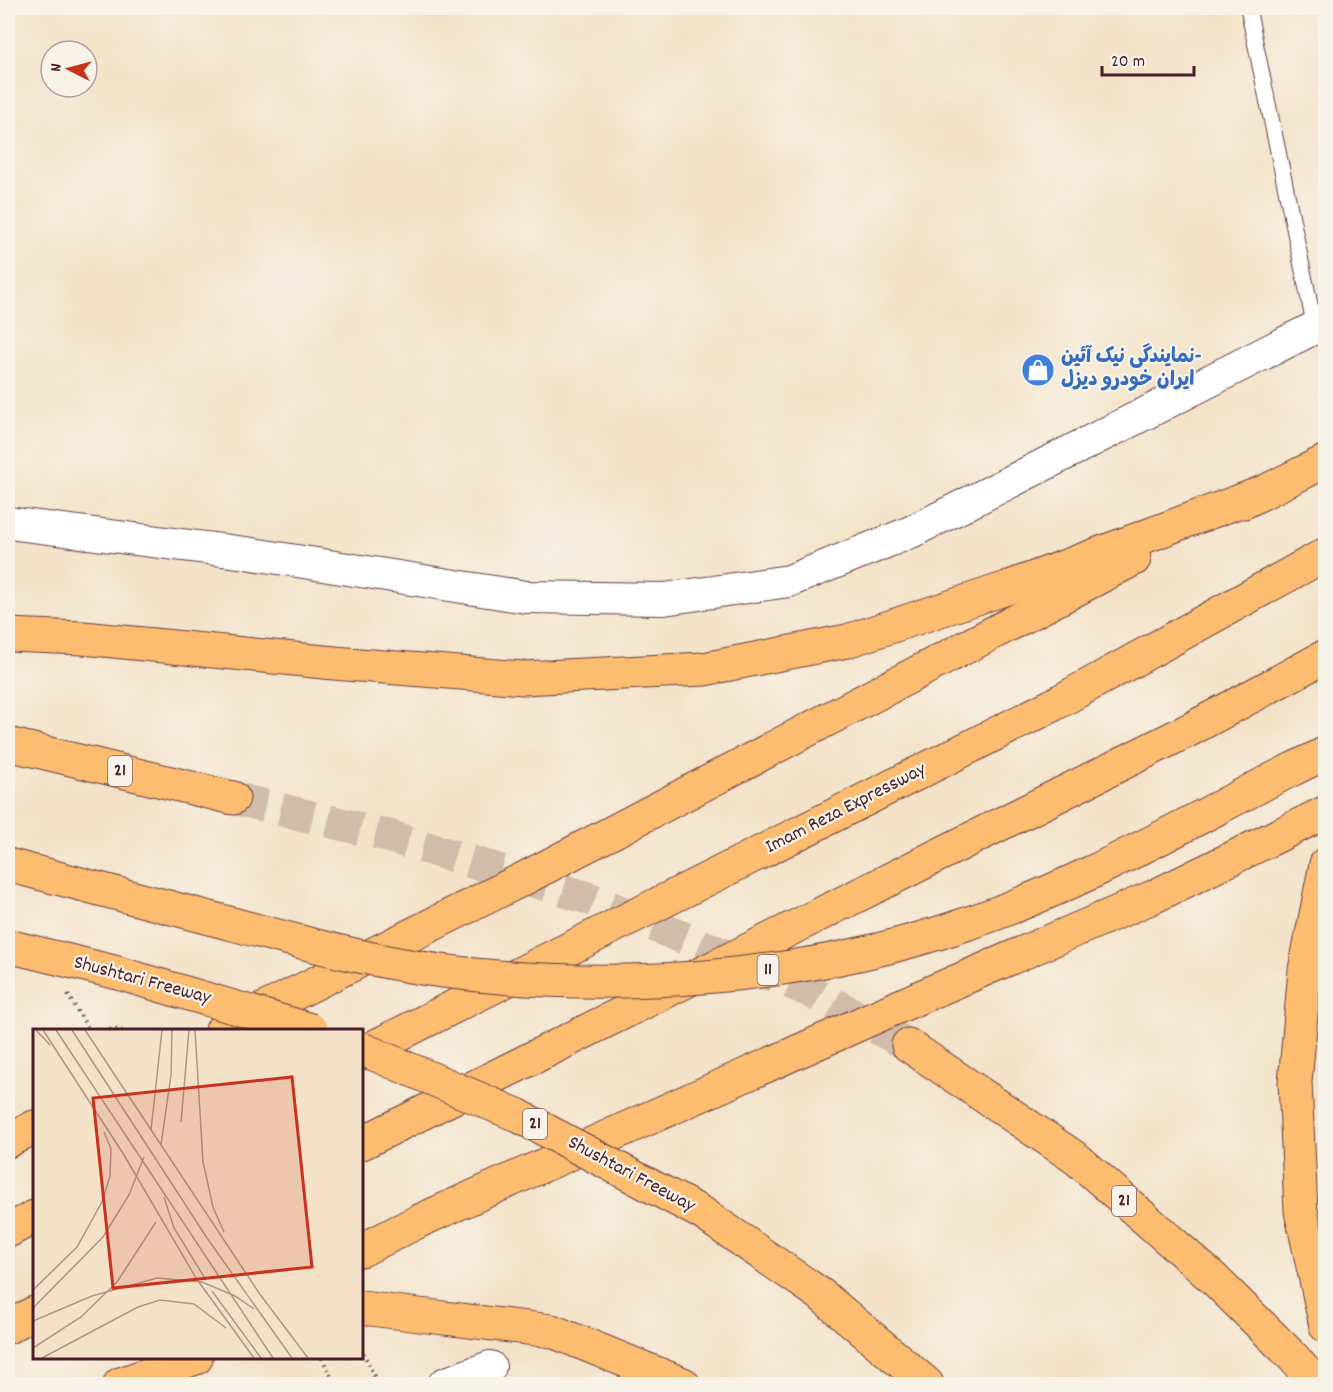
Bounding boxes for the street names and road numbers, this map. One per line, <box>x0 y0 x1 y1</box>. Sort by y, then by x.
road number: 21 <box>108 756 132 786</box>
street label: Imam Reza Expressway <box>761 756 932 862</box>
street label: Shushtari Freeway <box>70 949 215 1013</box>
road number: 11 <box>758 955 778 985</box>
road number: 21 <box>523 1109 547 1139</box>
street label: Shushtari Freeway <box>562 1130 701 1221</box>
road number: 21 <box>1112 1186 1136 1216</box>

